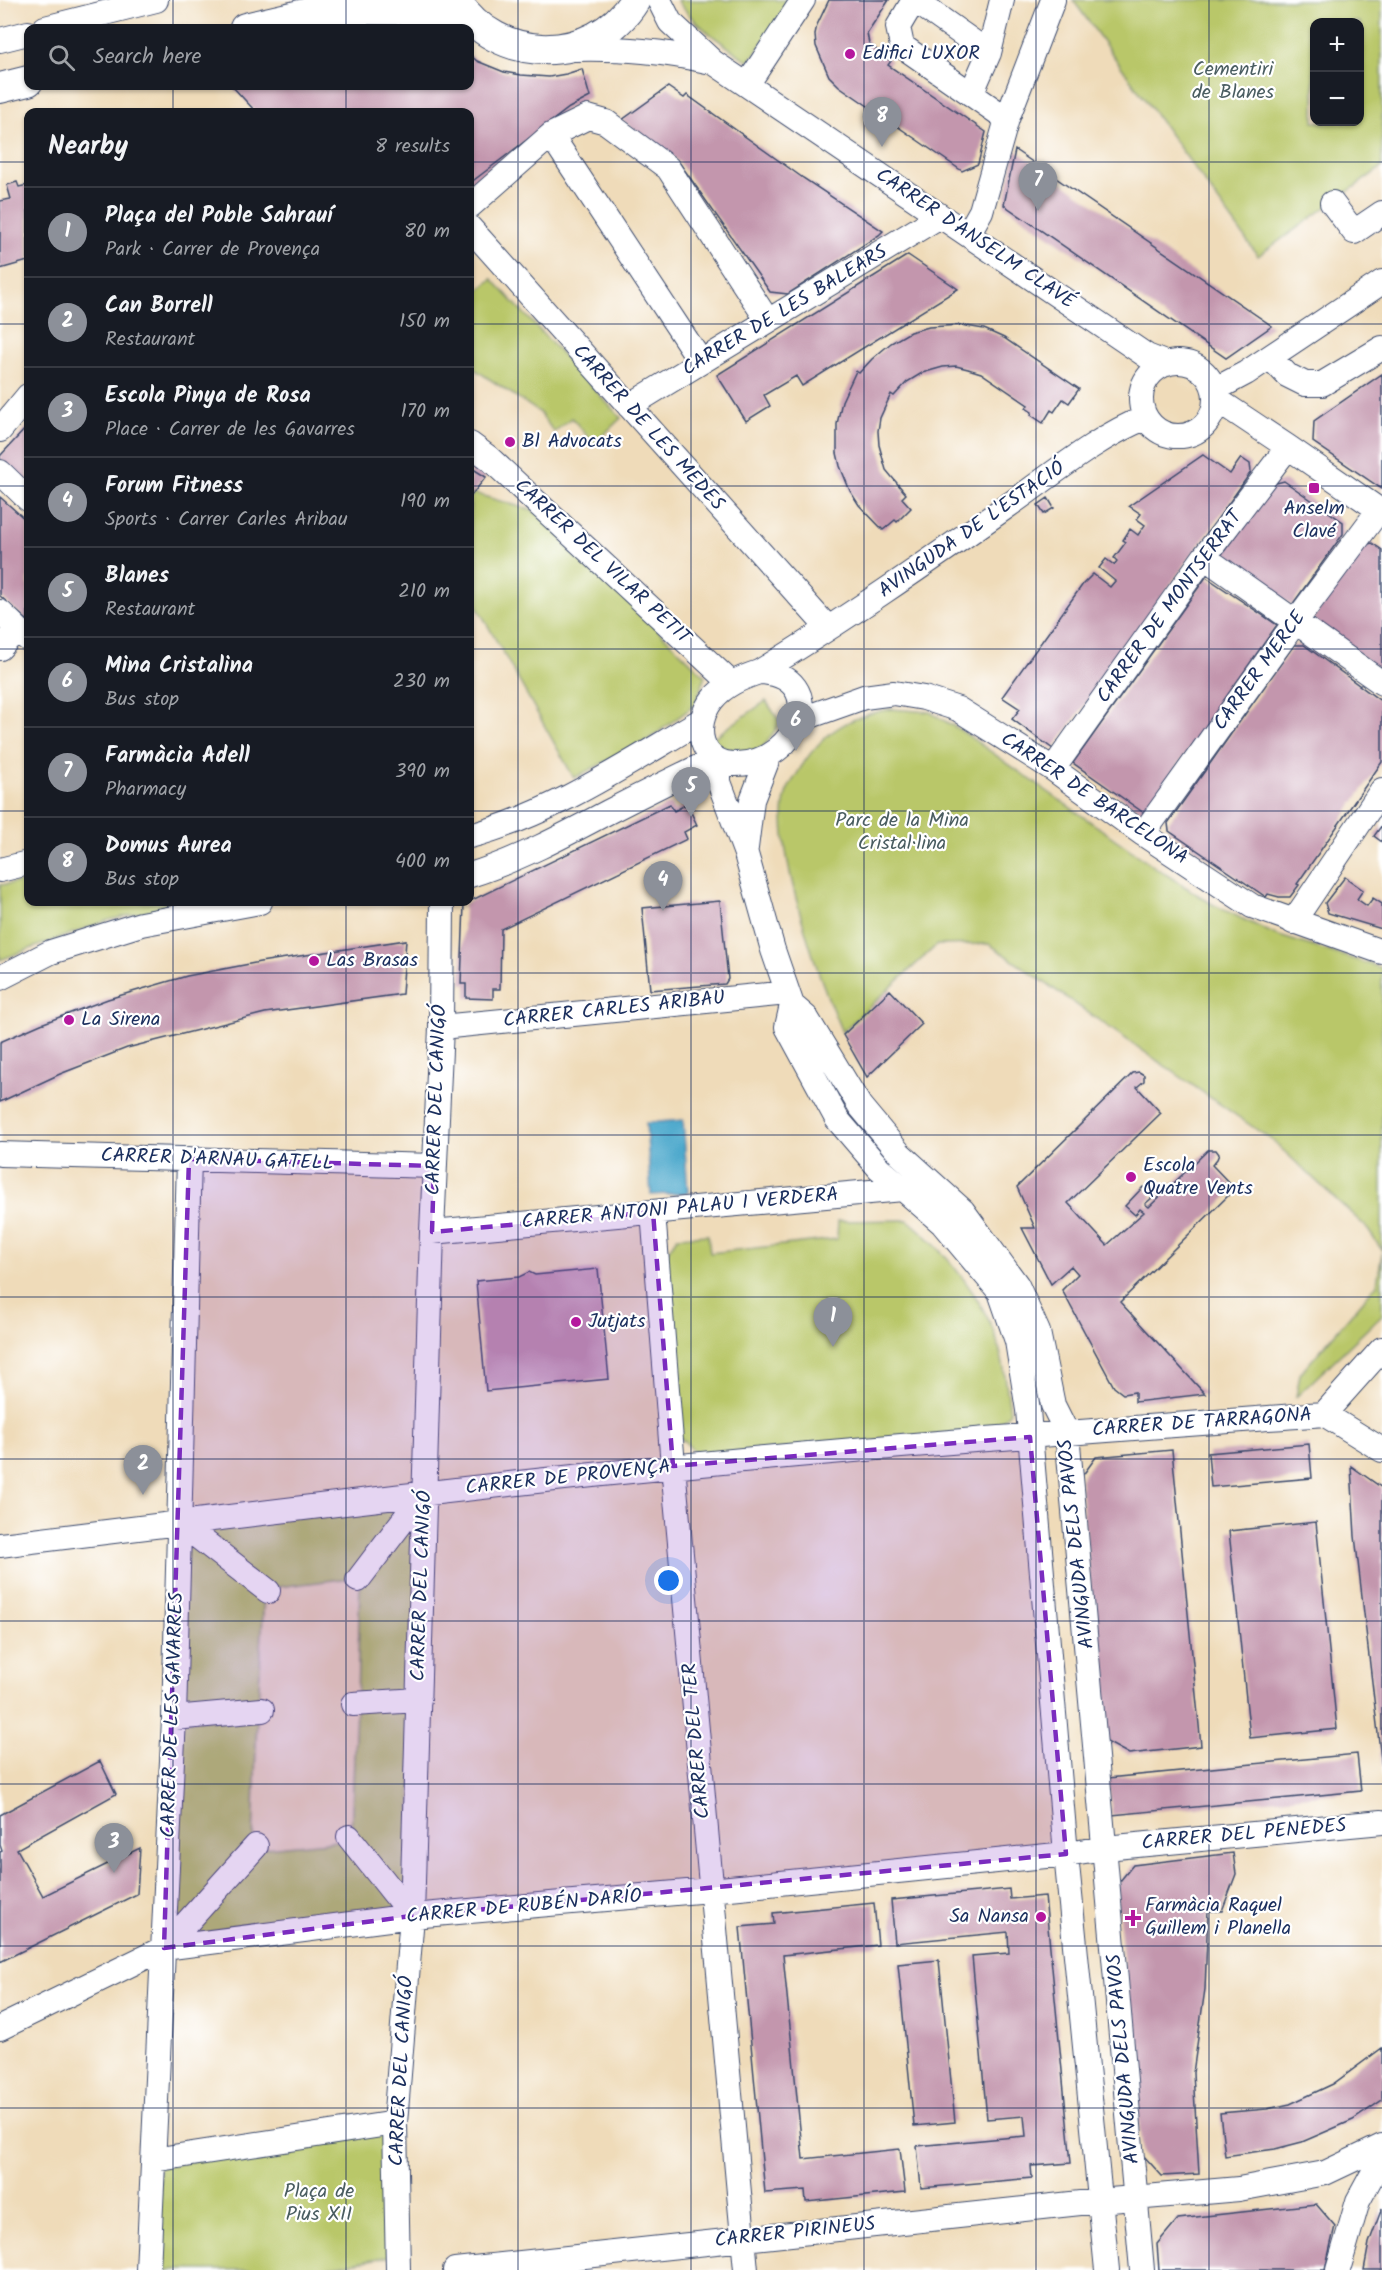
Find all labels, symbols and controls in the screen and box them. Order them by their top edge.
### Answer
map controls [1310,18,1364,126]
button: + [1310,18,1364,72]
search box [24,24,474,90]
place label: Edifici LUXOR [862,38,980,70]
text: Search here [93,40,201,75]
icon: search [45,41,78,74]
marker: Edifici LUXOR [843,47,857,61]
park label: Cementiri de Blanes [1192,54,1275,109]
button: − [1310,72,1364,126]
pin: 8 [862,98,902,147]
text: Nearby [48,126,128,168]
text: 8 results [375,131,450,163]
street label: CARRER D'ANSELM CLAVÉ [869,160,1082,319]
pin: 7 [1018,162,1058,211]
text: Plaça del Poble Sahrauí [105,199,333,234]
text: 1 [64,216,71,248]
text: 80 m [404,216,450,248]
text: Park · Carrer de Provença [105,234,320,266]
street label: CARRER DE LES BALEARS [676,237,894,385]
text: Can Borrell [105,289,213,324]
text: 2 [62,306,73,338]
text: 150 m [399,306,450,338]
text: Restaurant [105,324,195,356]
street label: CARRER DE LES MEDES [564,337,732,519]
text: Escola Pinya de Rosa [105,379,311,414]
text: 3 [62,396,73,428]
text: 170 m [401,396,450,428]
text: Place · Carrer de les Gavarres [105,414,355,446]
place label: Bl Advocats [522,426,622,458]
marker: Bl Advocats [503,435,517,449]
street label: AVINGUDA DE L'ESTACIÓ [872,452,1073,607]
text: Forum Fitness [105,469,243,504]
street label: CARRER DEL VILAR PETIT [506,471,700,654]
marker: Anselm Clavé [1307,481,1321,495]
text: 4 [62,486,73,518]
text: 190 m [400,486,450,518]
place label: Anselm Clavé [1283,493,1345,548]
street label: CARRER DE MONTSERRAT [1089,502,1253,710]
text: Sports · Carrer Carles Aribau [105,504,348,536]
text: Blanes [105,559,169,594]
text: 5 [62,576,73,608]
text: 210 m [398,576,450,608]
text: Restaurant [105,594,195,626]
street label: CARRER MERCE [1205,603,1315,738]
text: Mina Cristalina [105,649,253,684]
text: 6 [62,666,73,698]
text: 230 m [393,666,450,698]
text: Bus stop [105,684,179,716]
pin: 6 [776,702,816,751]
street label: CARRER DE BARCELONA [994,724,1194,874]
text: Farmàcia Adell [105,739,250,774]
text: 7 [63,756,72,788]
text: 390 m [395,756,450,788]
pin: 5 [672,768,710,817]
text: Pharmacy [105,774,186,806]
park label: Parc de la Mina Cristal·lina [835,805,969,860]
text: Domus Aurea [105,829,232,864]
text: 8 [62,846,73,878]
text: 400 m [395,846,450,878]
pin: 4 [644,862,682,911]
text: Bus stop [105,864,179,896]
place label: Las Brasas [326,945,418,977]
marker: Las Brasas [307,954,321,968]
street label: CARRER CARLES ARIBAU [501,982,727,1038]
street label: CARRER DEL CANIGÓ [418,1002,456,1196]
place label: La Sirena [81,1004,160,1036]
marker: La Sirena [62,1013,76,1027]
street label: CARRER D'ARNAU GATELL [100,1140,334,1180]
place label: Escola Quatre Vents [1143,1150,1253,1205]
marker: Escola Quatre Vents [1124,1170,1138,1184]
street label: CARRER ANTONI PALAU I VERDERA [520,1179,840,1239]
pin: 1 [814,1298,852,1347]
place label: Jutjats [588,1306,646,1338]
marker: Jutjats [569,1315,583,1329]
street label: CARRER DE TARRAGONA [1091,1399,1313,1447]
street label: AVINGUDA DELS PAVOS [1050,1437,1104,1650]
pin: 2 [124,1446,162,1495]
street label: CARRER DE PROVENÇA [464,1451,672,1505]
street label: CARRER DEL CANIGÓ [403,1488,441,1682]
your location [654,1566,683,1595]
street label: CARRER DE LES GAVARRES [153,1591,193,1838]
street label: CARRER DEL TER [674,1661,720,1820]
street label: CARRER DEL PENEDES [1140,1810,1348,1860]
pin: 3 [94,1824,134,1873]
street label: CARRER DE RUBÉN DARÍO [405,1881,643,1933]
place label: Farmàcia Raquel Guillem i Planella [1145,1890,1291,1945]
place label: Sa Nansa [950,1901,1029,1933]
marker: Sa Nansa [1034,1910,1048,1924]
marker: Farmàcia Raquel Guillem i Planella [1126,1911,1140,1925]
street label: AVINGUDA DELS PAVOS [1099,1952,1149,2165]
street label: CARRER DEL CANIGÓ [381,1973,423,2167]
park label: Plaça de Pius XII [284,2176,354,2231]
street label: CARRER PIRINEUS [713,2209,877,2257]

